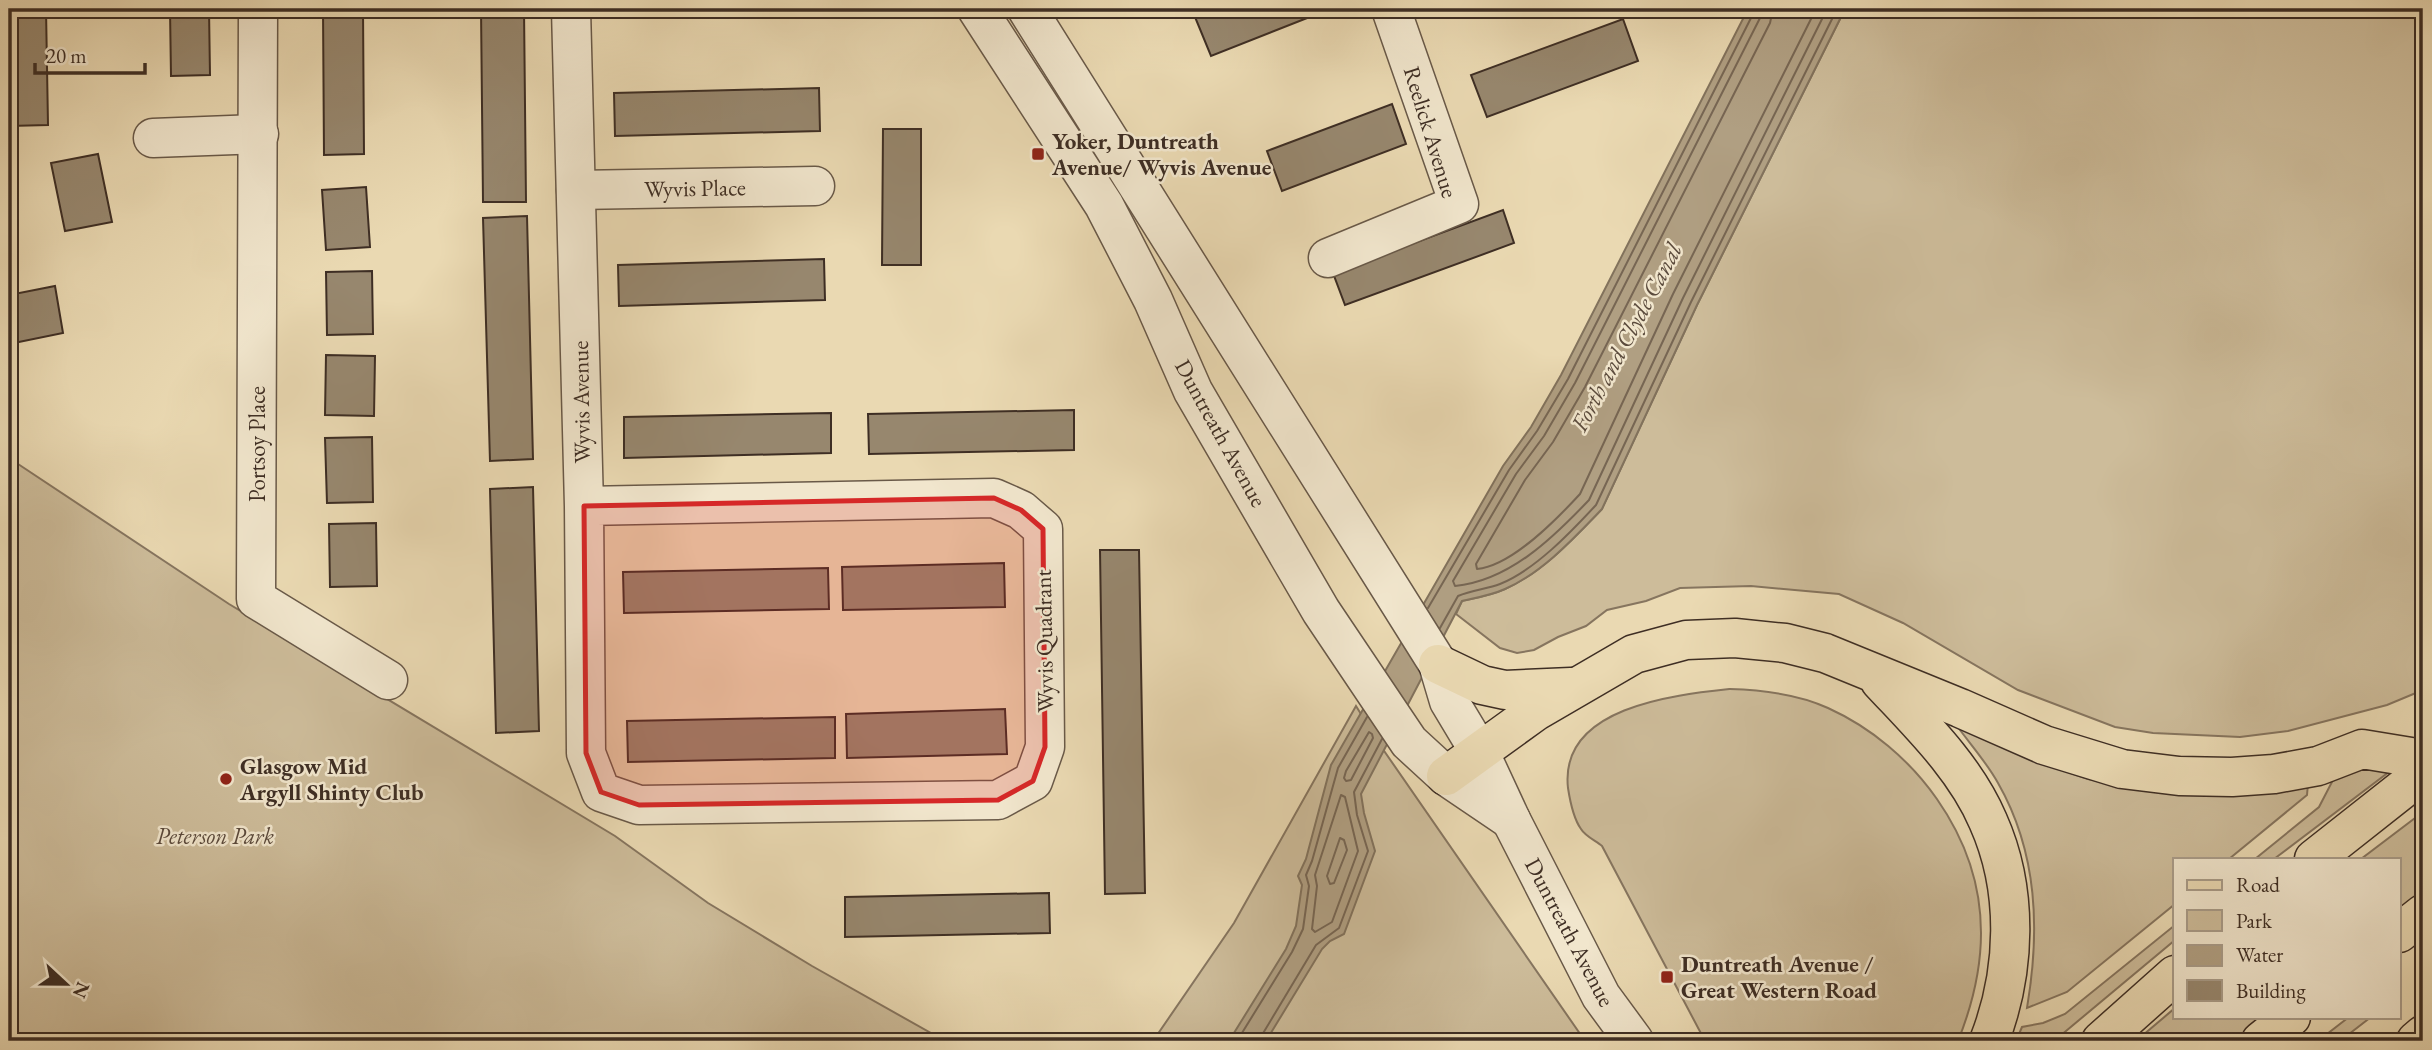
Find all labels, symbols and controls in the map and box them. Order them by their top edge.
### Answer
scale bar [35,32,145,76]
text: 20 m [46,42,87,69]
street label: Reelick Avenue [1397,63,1465,201]
place label: Yoker, Duntreath Avenue/ Wyvis Avenue [1051,126,1272,182]
marker: Yoker, Duntreath Avenue/ Wyvis Avenue [1030,146,1046,162]
street label: Wyvis Place [644,172,746,204]
water label: Forth and Clyde Canal [1563,236,1689,437]
street label: Wyvis Avenue [565,340,597,464]
street label: Duntreath Avenue [1168,354,1274,512]
street label: Portsoy Place [242,386,272,502]
street label: Wyvis Quadrant [1028,568,1060,713]
place label: Glasgow Mid Argyll Shinty Club [239,751,423,807]
marker: Glasgow Mid Argyll Shinty Club [218,771,234,787]
park label: Peterson Park [156,821,275,851]
street label: Duntreath Avenue [1518,852,1622,1012]
legend [2173,858,2400,1018]
text: Road [2236,871,2280,898]
text: Park [2236,907,2273,934]
text: Water [2236,941,2283,968]
north arrow [32,948,102,1018]
place label: Duntreath Avenue / Great Western Road [1681,949,1877,1005]
marker: Duntreath Avenue / Great Western Road [1659,969,1675,985]
text: Building [2236,977,2306,1004]
text: N [67,978,96,1003]

